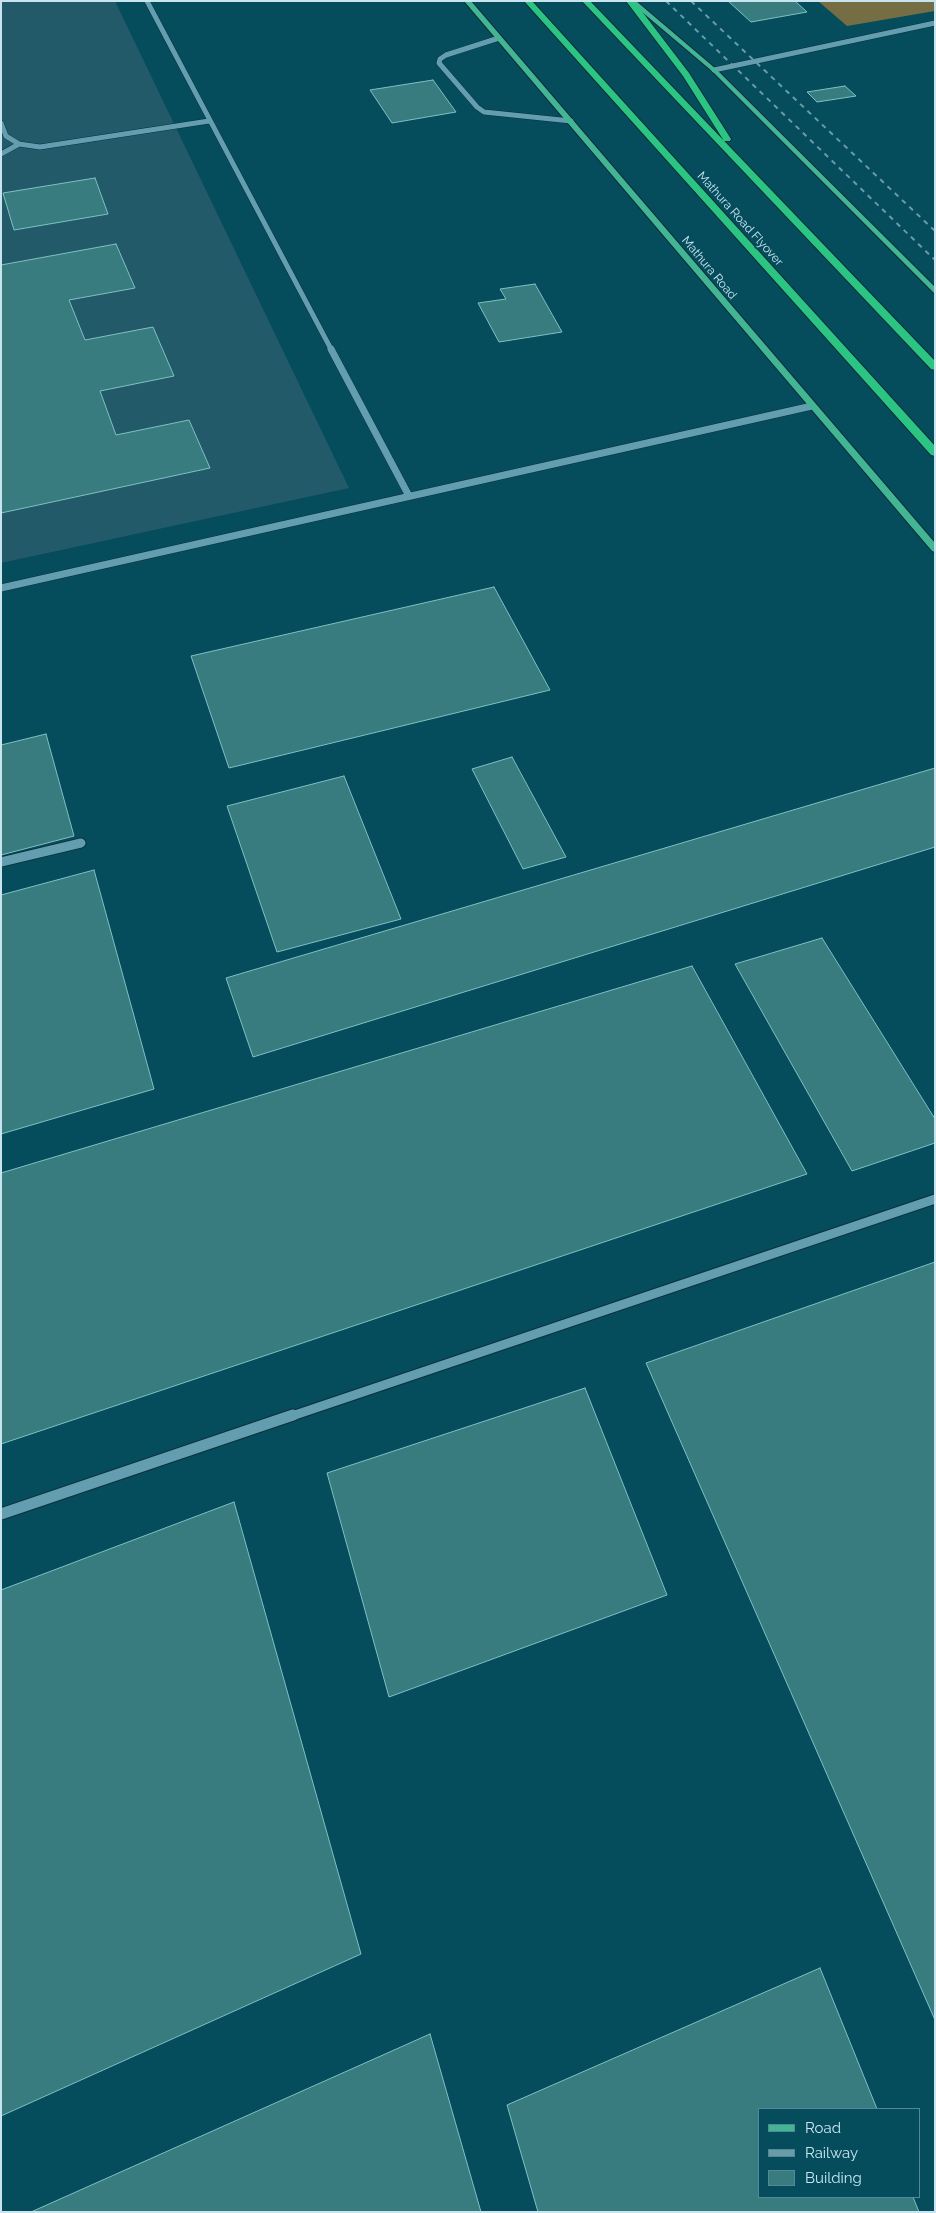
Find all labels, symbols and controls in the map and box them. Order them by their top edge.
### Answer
street label: Mathura Road Flyover [694,169,786,269]
street label: Mathura Road [679,234,739,302]
legend [758,2108,921,2198]
text: Road [805,2119,841,2137]
text: Railway [805,2144,858,2162]
text: Building [805,2169,862,2187]

